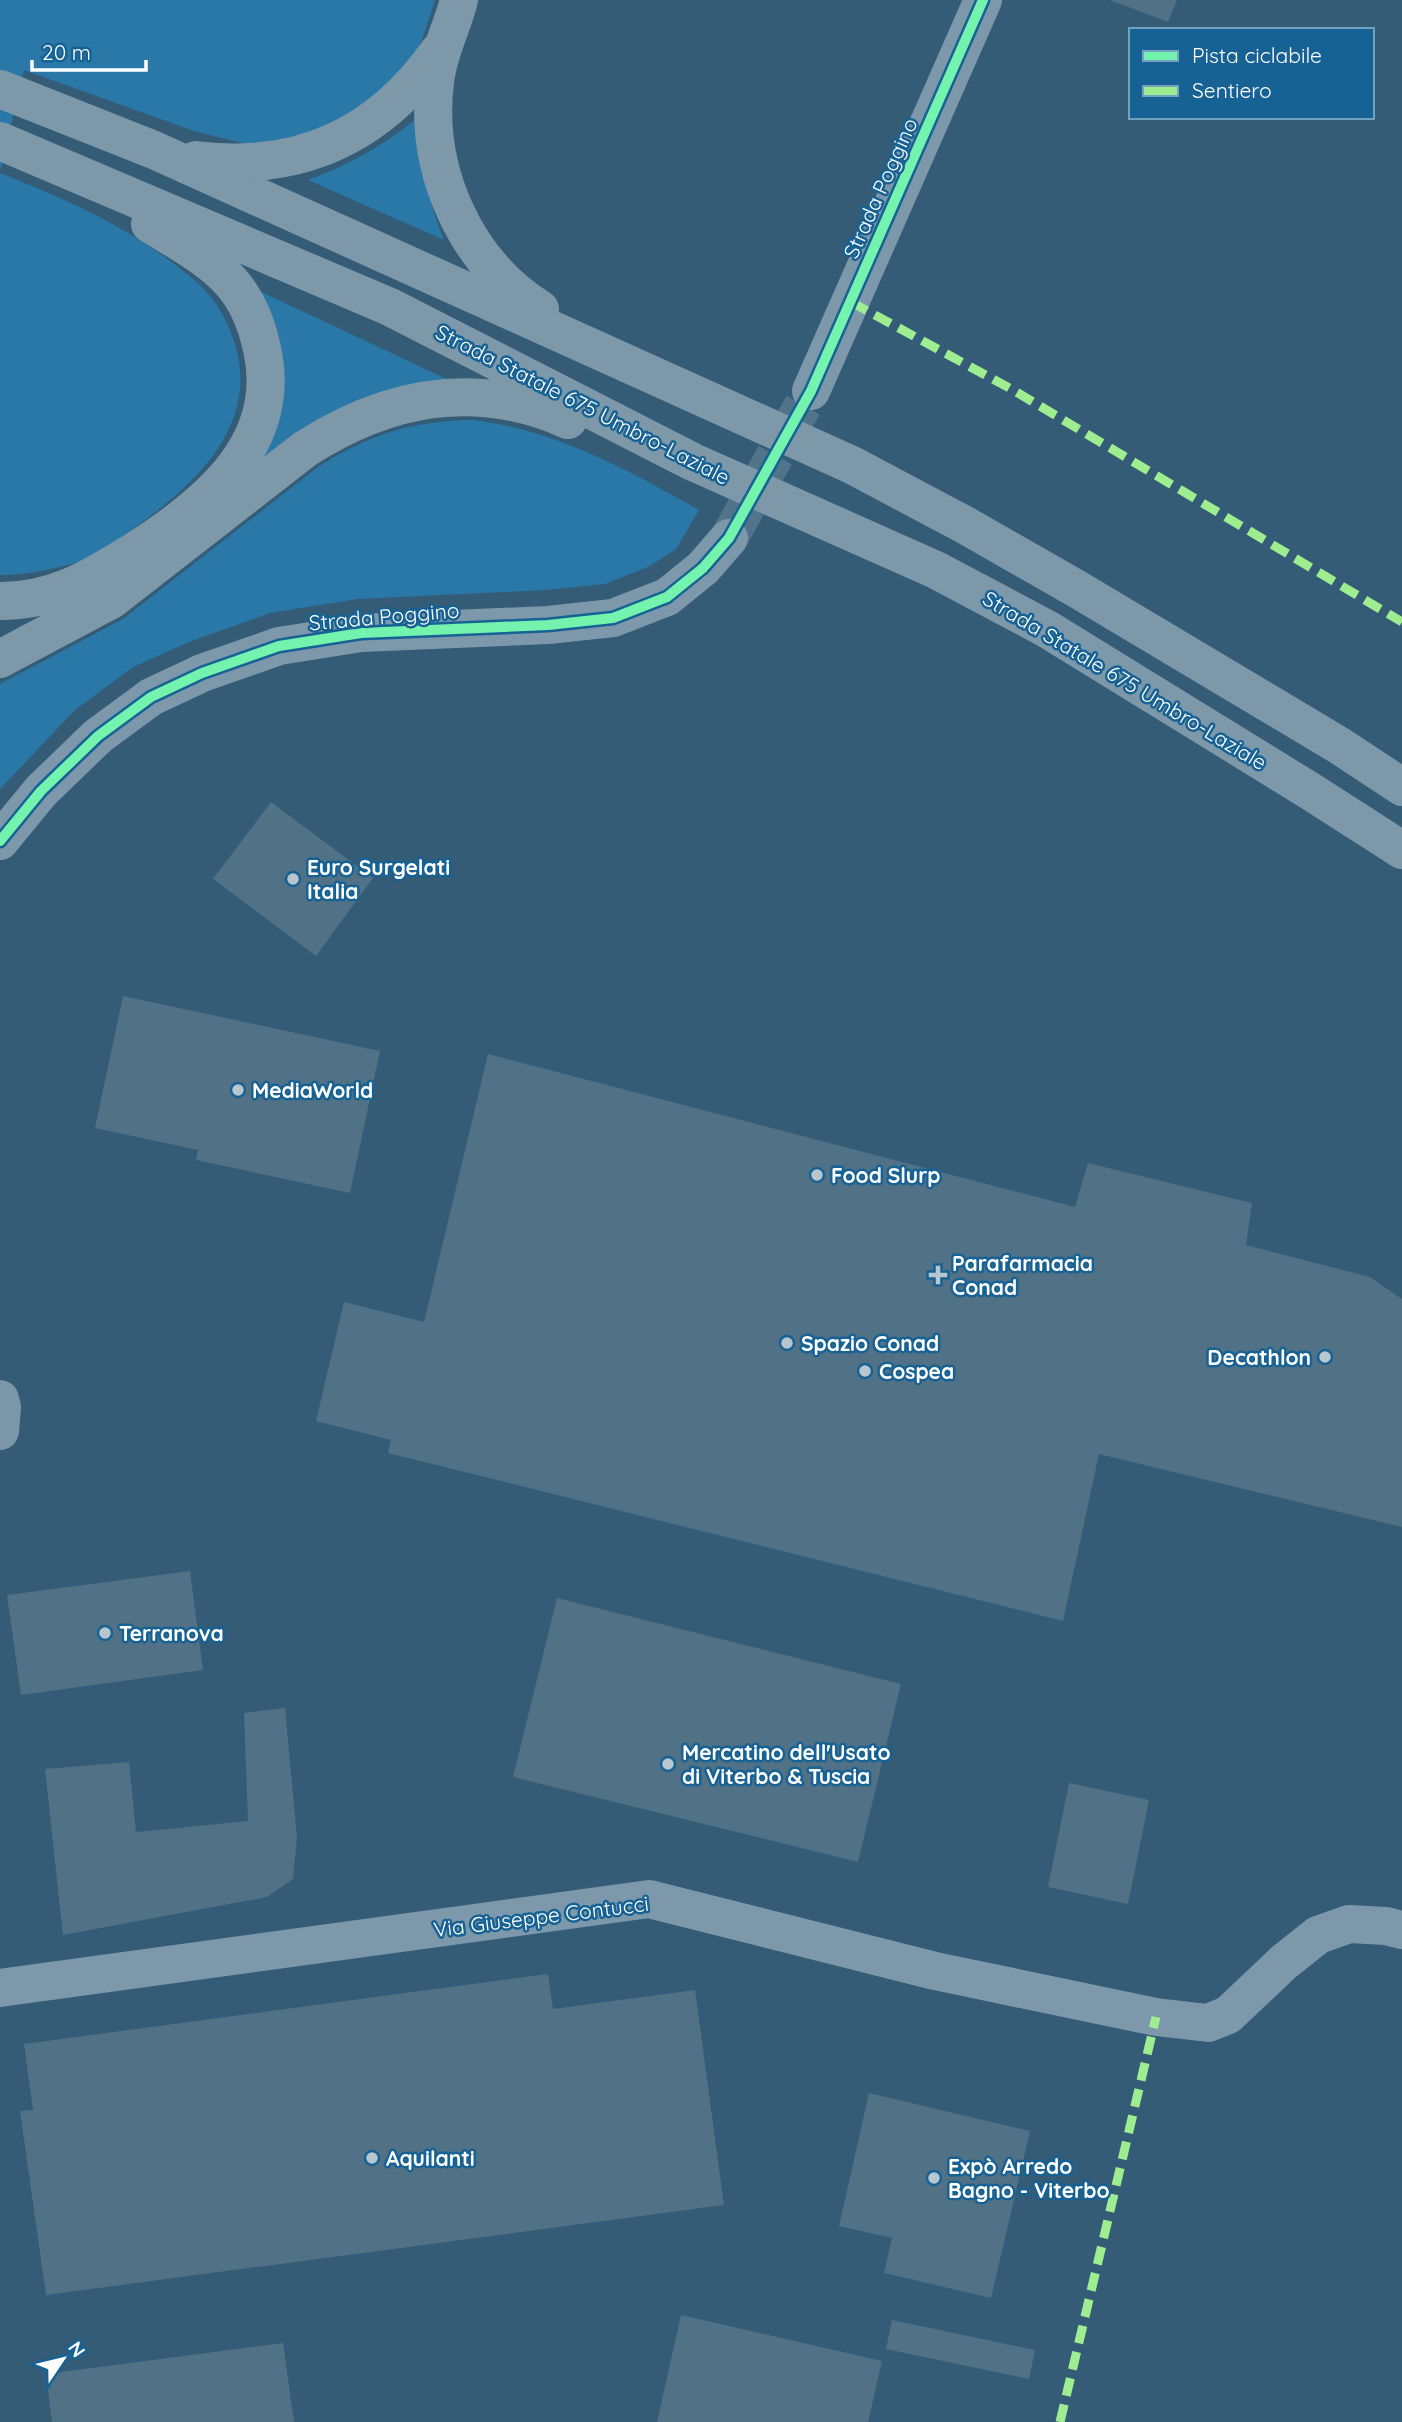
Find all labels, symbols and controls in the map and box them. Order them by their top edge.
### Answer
scale bar [32,28,145,72]
legend [1129,28,1374,119]
text: 20 m [42,39,91,65]
text: Pista ciclabile [1192,42,1322,68]
text: Sentiero [1192,77,1272,103]
street label: Strada Poggino [837,114,923,262]
street label: Strada Statale 675 Umbro-Laziale [432,318,734,490]
street label: Strada Statale 675 Umbro-Laziale [978,585,1272,775]
street label: Strada Poggino [308,596,460,636]
place label: Euro Surgelati Italia [307,854,450,904]
marker: Euro Surgelati Italia [285,871,301,887]
place label: MediaWorld [252,1077,373,1103]
marker: MediaWorld [230,1082,246,1098]
place label: Food Slurp [831,1162,941,1188]
marker: Food Slurp [809,1167,825,1183]
place label: Parafarmacia Conad [952,1250,1093,1300]
marker: Parafarmacia Conad [930,1267,946,1283]
place label: Spazio Conad [801,1330,939,1356]
marker: Spazio Conad [779,1335,795,1351]
place label: Decathlon [1207,1344,1311,1370]
marker: Decathlon [1317,1349,1333,1365]
place label: Cospea [879,1358,954,1384]
marker: Cospea [857,1363,873,1379]
place label: Terranova [119,1620,224,1646]
marker: Terranova [97,1625,113,1641]
place label: Mercatino dell'Usato di Viterbo & Tuscia [682,1739,891,1789]
marker: Mercatino dell'Usato di Viterbo & Tuscia [660,1756,676,1772]
street label: Via Giuseppe Contucci [432,1890,650,1942]
place label: Aquilanti [386,2145,475,2171]
marker: Aquilanti [364,2150,380,2166]
place label: Expò Arredo Bagno - Viterbo [948,2153,1110,2203]
marker: Expò Arredo Bagno - Viterbo [926,2170,942,2186]
north arrow [28,2324,98,2394]
text: N [63,2337,91,2362]

